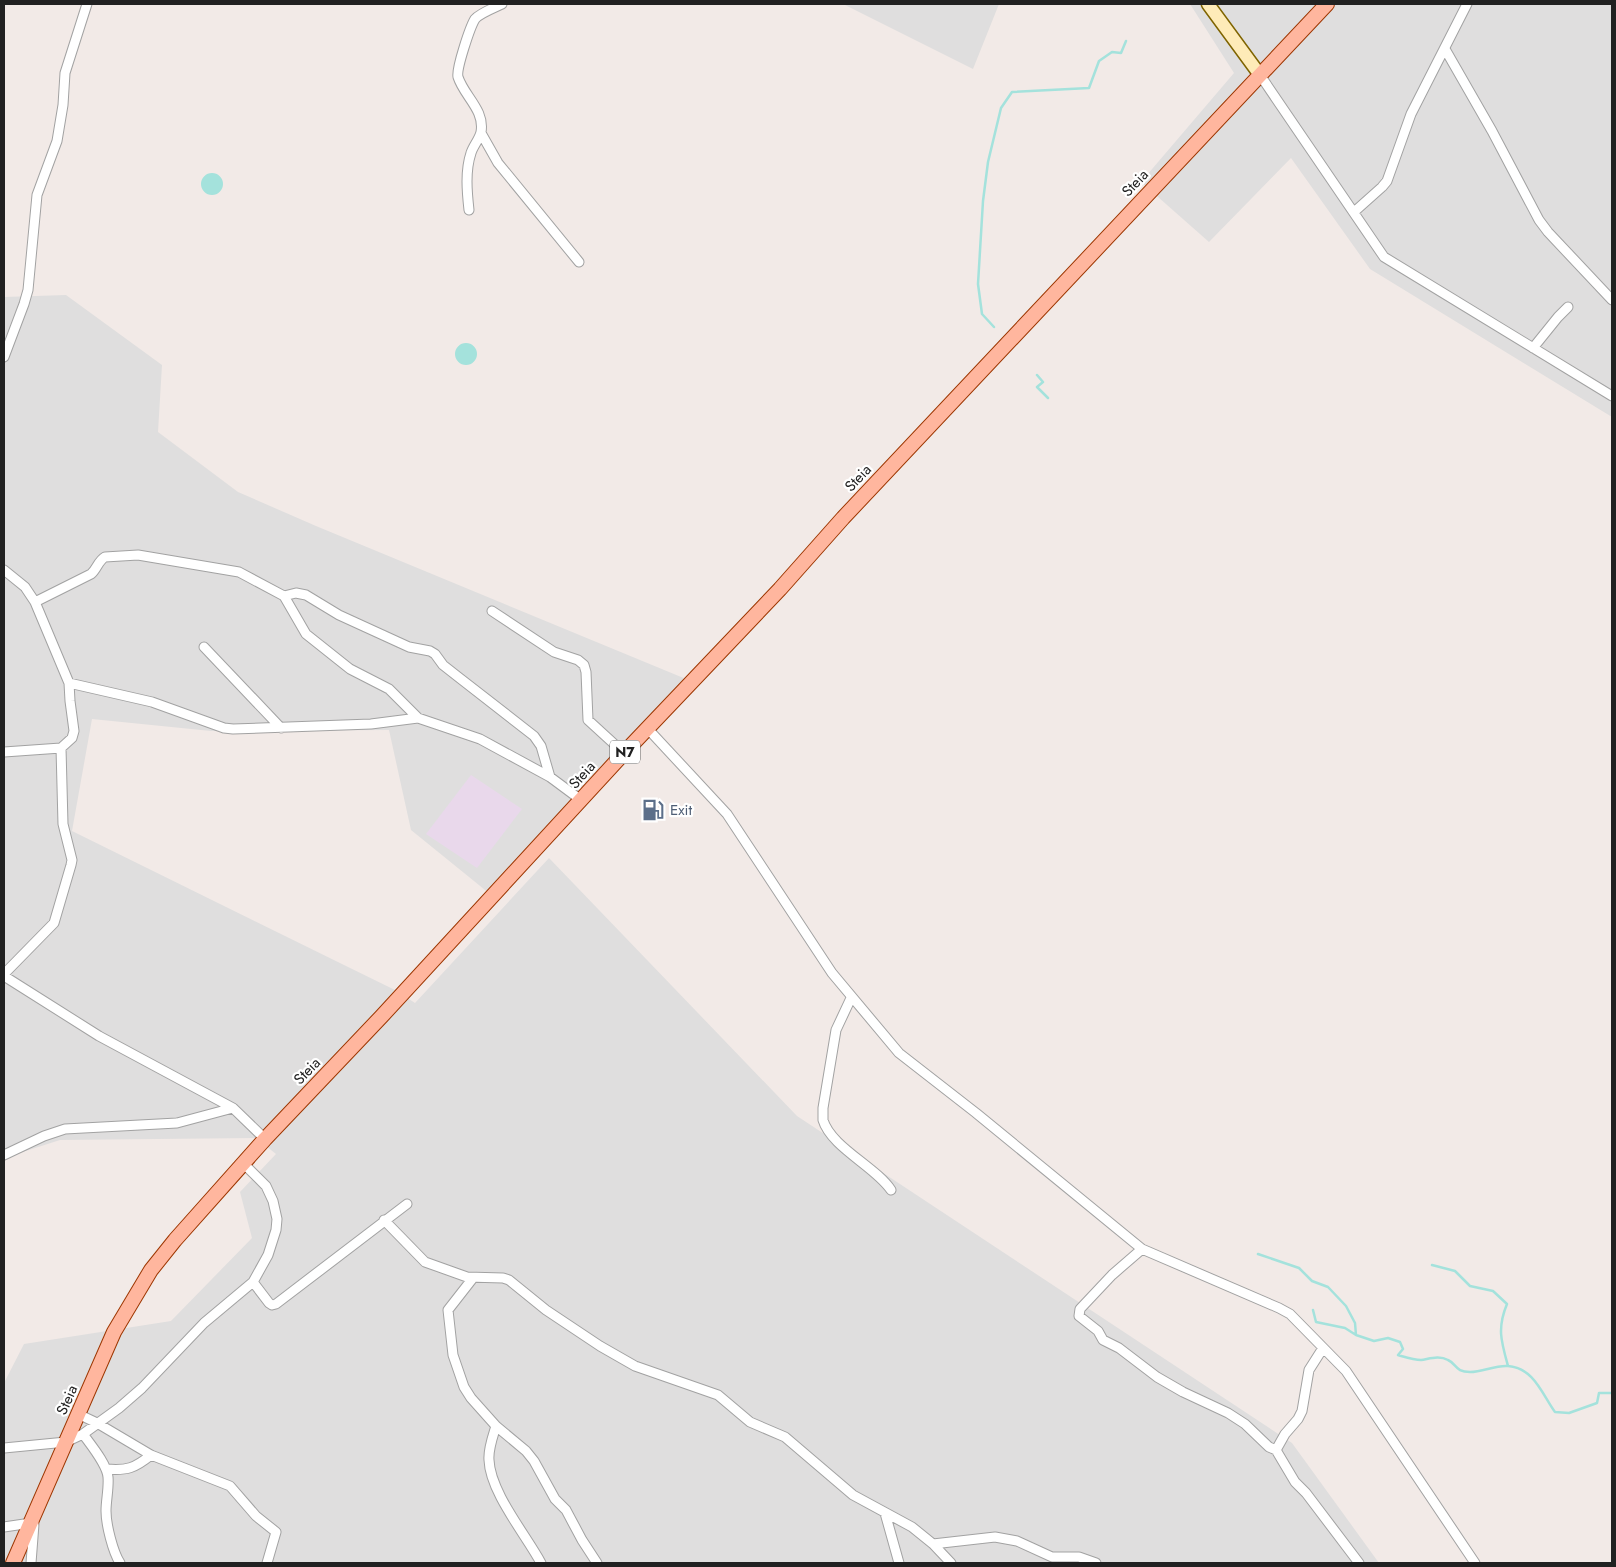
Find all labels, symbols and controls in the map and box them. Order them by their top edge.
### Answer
street label: Steia [1116,164,1154,202]
street label: Steia [839,459,877,497]
road number: N7 [610,740,640,764]
street label: Steia [564,756,600,794]
fuel station icon: Exit [640,797,666,823]
place label: Exit [670,799,692,821]
street label: Steia [288,1052,326,1090]
street label: Steia [51,1382,83,1418]

